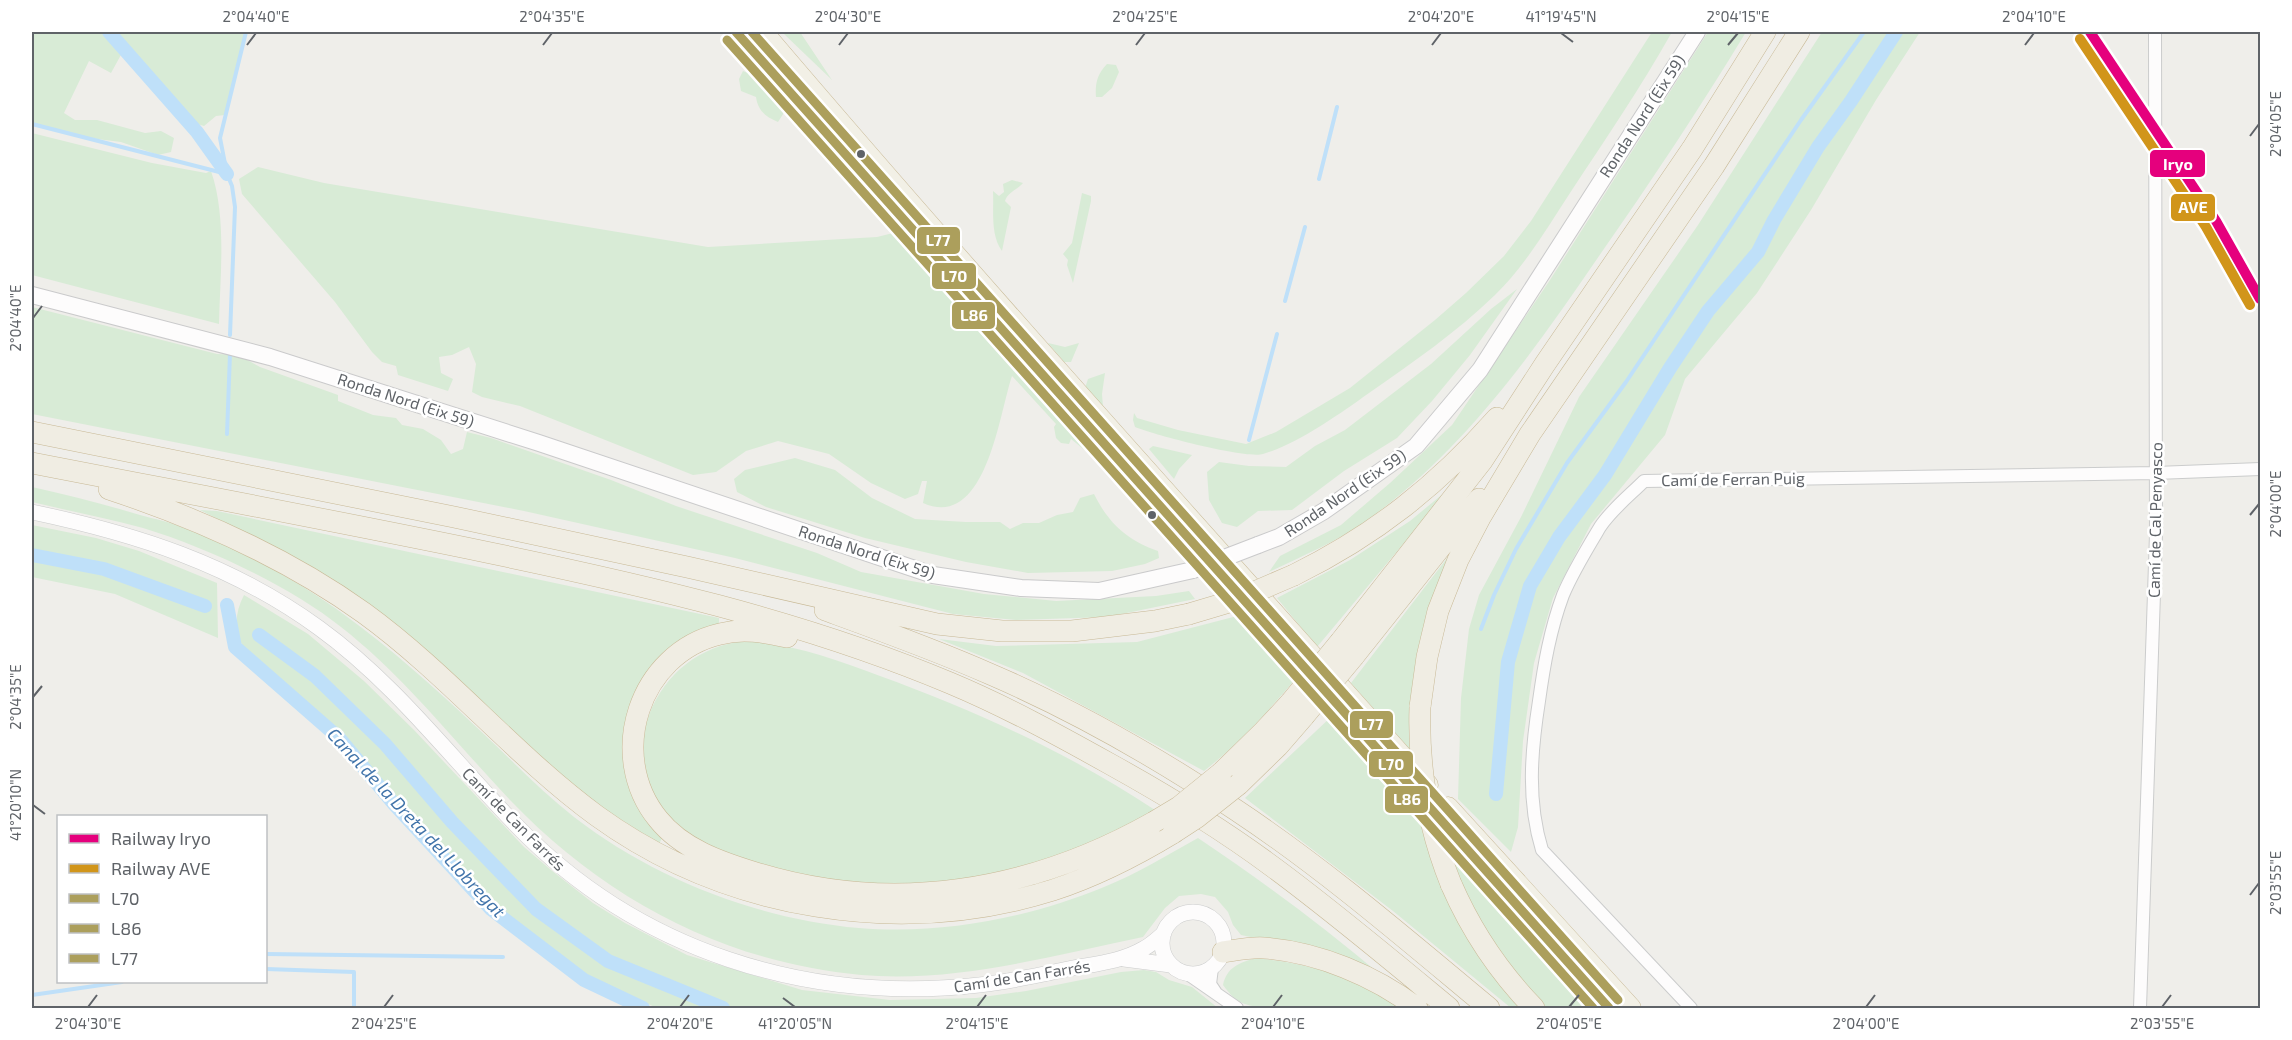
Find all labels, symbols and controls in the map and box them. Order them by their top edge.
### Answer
text: 2°04'40"E [223,7,289,25]
text: 2°04'35"E [519,7,585,25]
text: 2°04'30"E [815,7,881,25]
text: 2°04'25"E [1112,7,1178,25]
text: 2°04'20"E [1408,7,1474,25]
text: 41°19'45"N [1525,7,1597,25]
text: 2°04'15"E [1707,7,1769,25]
text: 2°04'10"E [2002,7,2066,25]
street label: Ronda Nord (Eix 59) [1595,51,1688,181]
text: 2°04'05"E [2266,91,2284,157]
unlabelled marker [855,148,867,160]
line badge: Iryo [2149,149,2206,178]
text: Iryo [2163,154,2193,174]
line badge: AVE [2170,193,2216,222]
text: AVE [2178,197,2208,216]
line badge: L77 [916,226,961,255]
text: L77 [926,230,951,249]
line badge: L70 [931,262,977,290]
text: L70 [941,266,967,285]
text: 2°04'40"E [6,285,24,351]
line badge: L86 [951,301,996,330]
text: L86 [960,305,988,324]
street label: Ronda Nord (Eix 59) [335,368,477,431]
street label: Camí de Cal Penyasco [2144,442,2165,598]
street label: Ronda Nord (Eix 59) [1280,445,1409,540]
street label: Camí de Ferran Puig [1661,468,1805,489]
text: 2°04'00"E [2266,470,2284,538]
unlabelled marker [1146,509,1158,521]
street label: Ronda Nord (Eix 59) [796,520,938,583]
text: 2°04'35"E [6,664,24,730]
line badge: L77 [1349,710,1394,739]
text: L77 [1359,714,1384,733]
water label: Canal de la Dreta del Llobregat [323,723,511,922]
line badge: L70 [1368,750,1414,778]
text: L70 [1378,754,1404,773]
street label: Camí de Can Farrés [459,763,570,874]
text: 41°20'10"N [6,769,24,841]
line badge: L86 [1384,785,1429,814]
text: L86 [1393,789,1421,808]
legend [57,815,267,983]
text: Railway Iryo [111,827,211,849]
text: 2°03'55"E [2266,851,2284,915]
text: Railway AVE [111,857,211,879]
text: L70 [111,887,140,909]
text: L86 [111,917,141,939]
text: L77 [111,947,138,969]
street label: Camí de Can Farrés [952,955,1092,996]
text: 2°04'30"E [55,1014,121,1032]
text: 2°04'25"E [351,1014,417,1032]
text: 2°04'20"E [647,1014,713,1032]
text: 41°20'05"N [758,1014,832,1032]
text: 2°04'15"E [946,1014,1008,1032]
text: 2°04'10"E [1241,1014,1305,1032]
text: 2°04'05"E [1536,1014,1602,1032]
text: 2°04'00"E [1832,1014,1900,1032]
text: 2°03'55"E [2130,1014,2194,1032]

